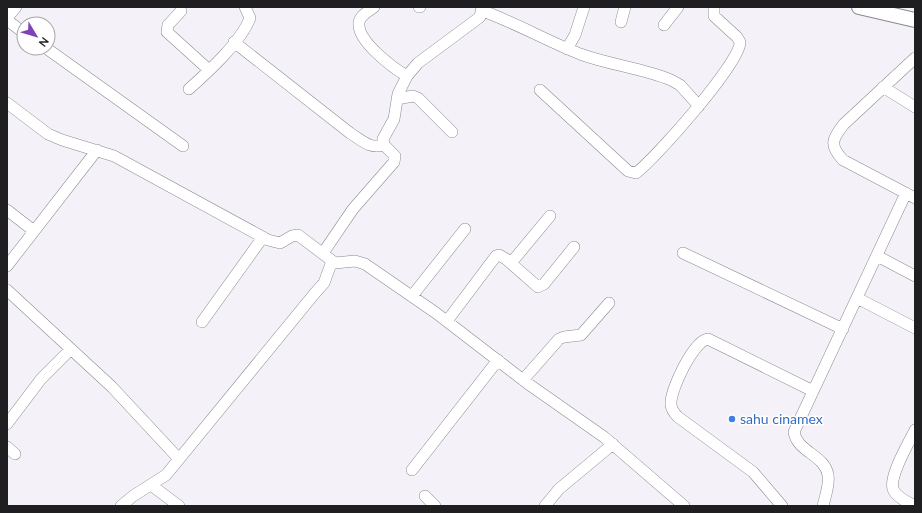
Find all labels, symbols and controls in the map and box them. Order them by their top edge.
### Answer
north arrow [16,16,56,56]
text: N [37,35,52,50]
place label: sahu cinamex [740,410,823,427]
marker: sahu cinamex [727,414,737,424]

